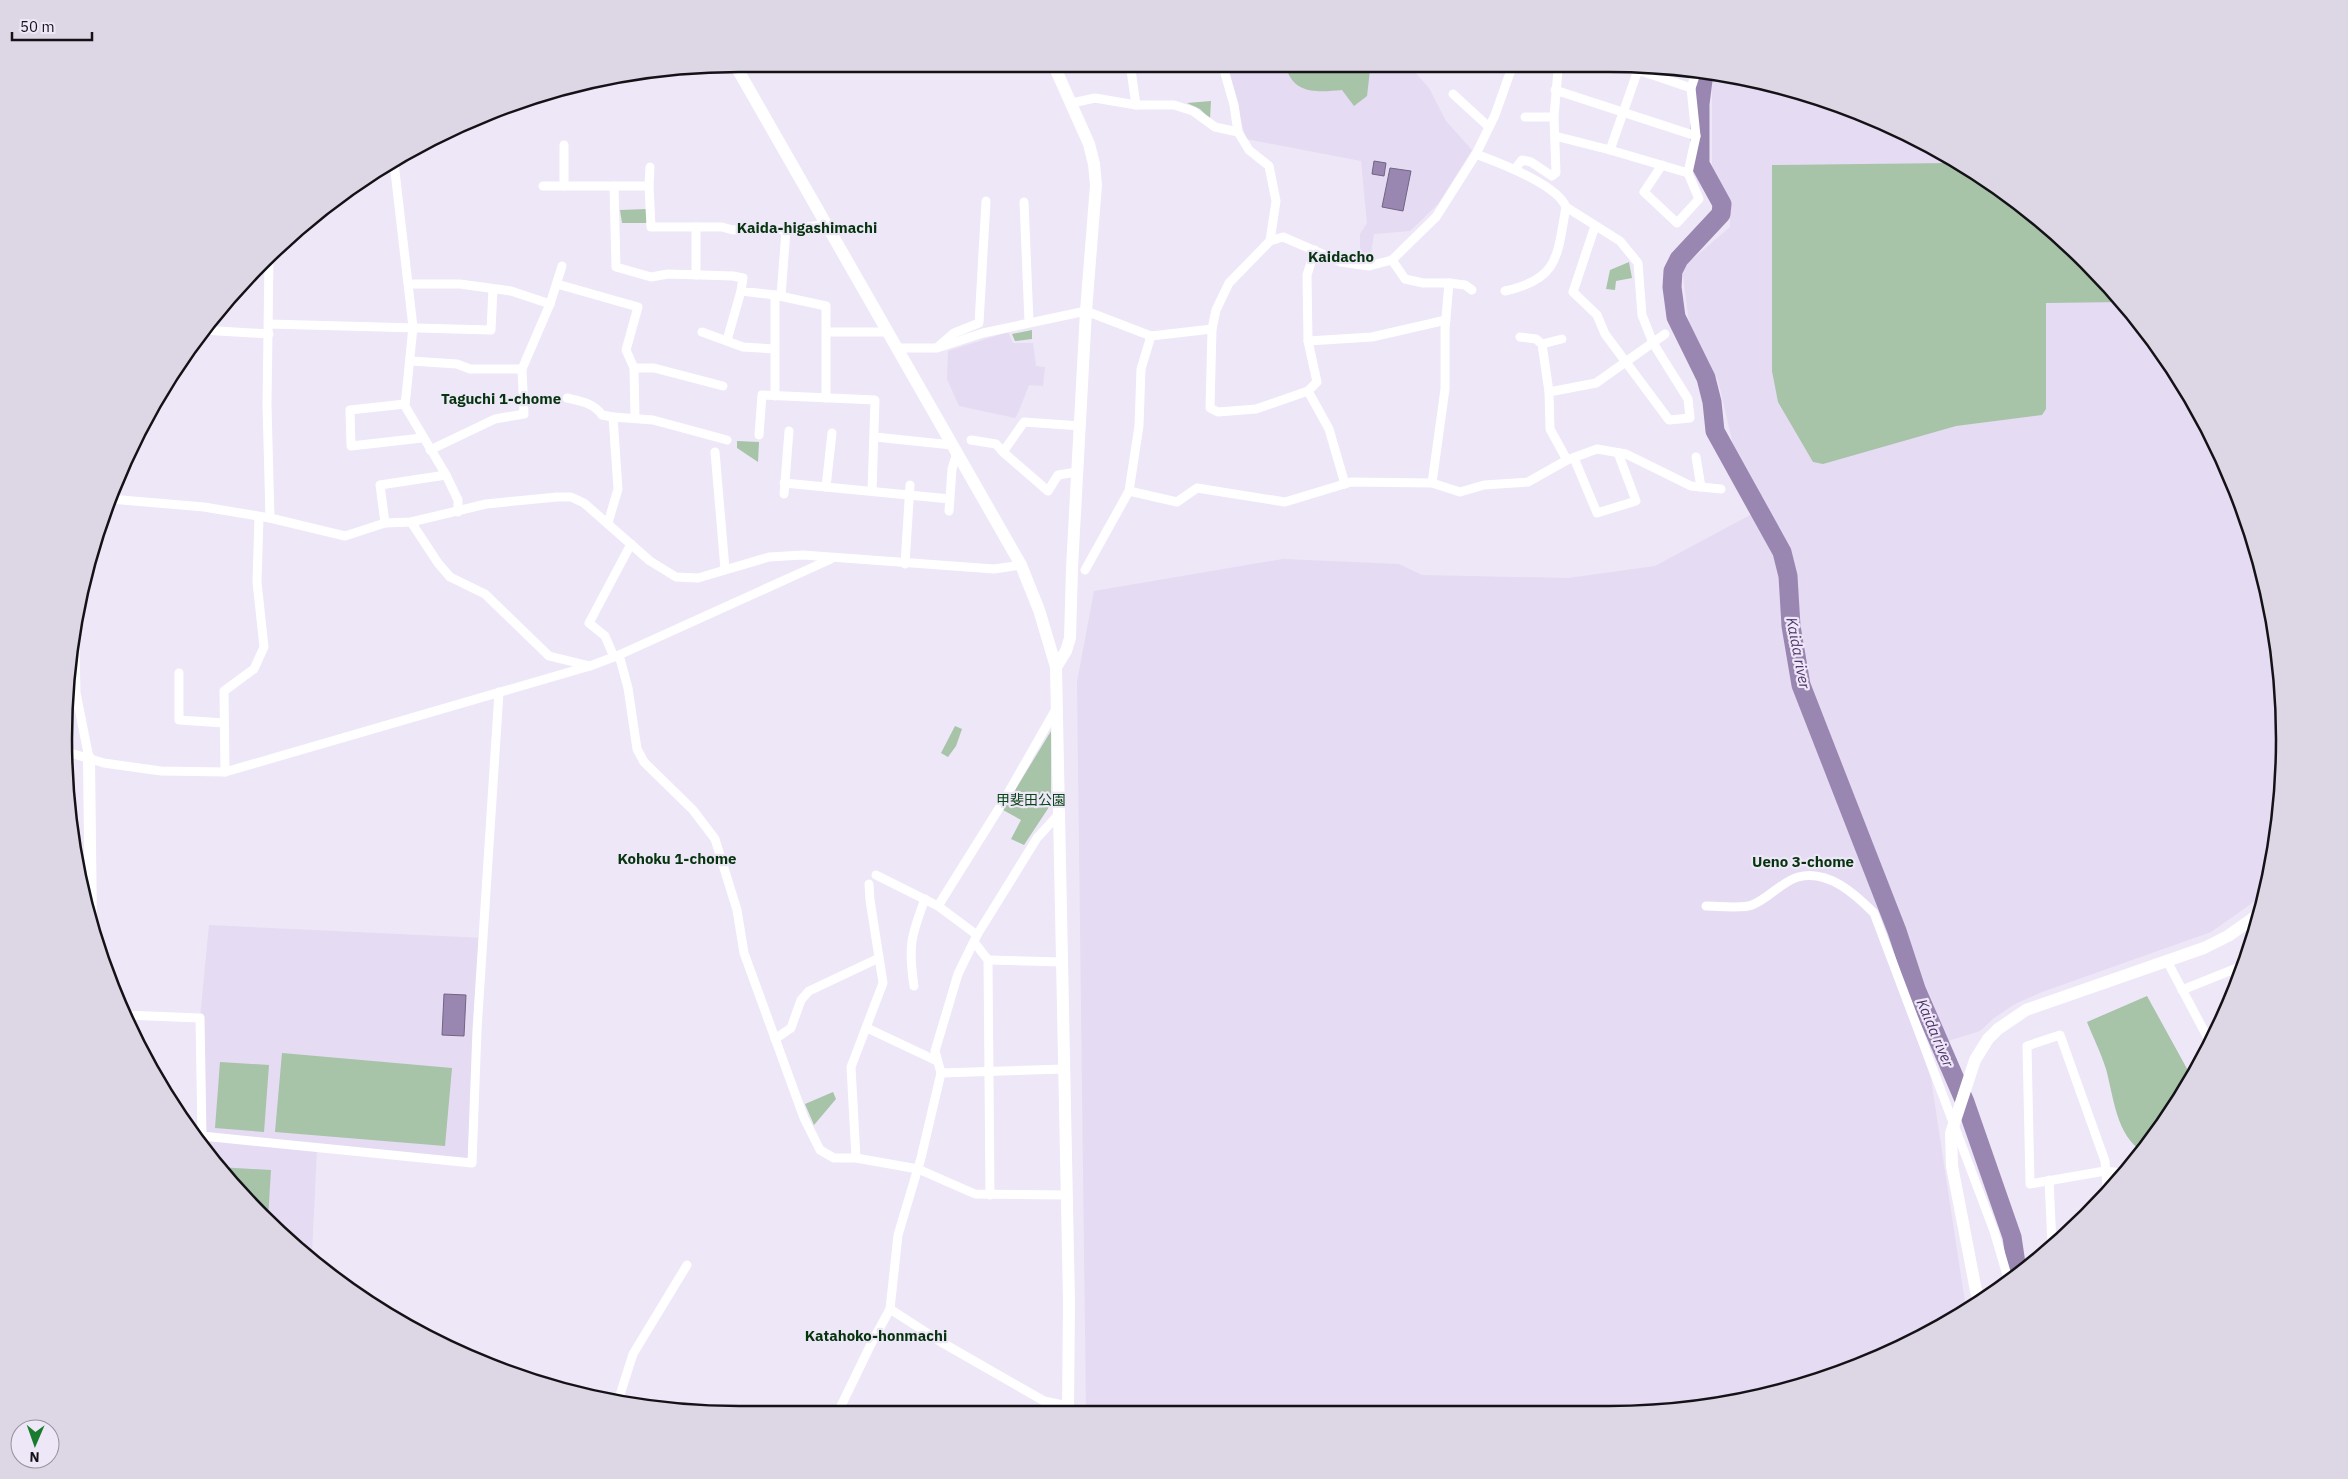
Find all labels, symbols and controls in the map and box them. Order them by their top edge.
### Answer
scale bar [12,10,92,42]
text: 50 m [20,17,55,36]
district label: Kaida-higashimachi [737,218,877,237]
district label: Kaidacho [1308,247,1374,266]
district label: Taguchi 1-chome [441,389,561,408]
water label: Kaida river [1782,616,1815,691]
park label: 甲斐田公園 [996,791,1066,809]
district label: Kohoku 1-chome [617,849,737,868]
district label: Ueno 3-chome [1752,852,1854,871]
water label: Kaida river [1913,996,1958,1070]
district label: Katahoko-honmachi [805,1326,947,1345]
north arrow [10,1419,60,1469]
text: N [29,1448,40,1466]

